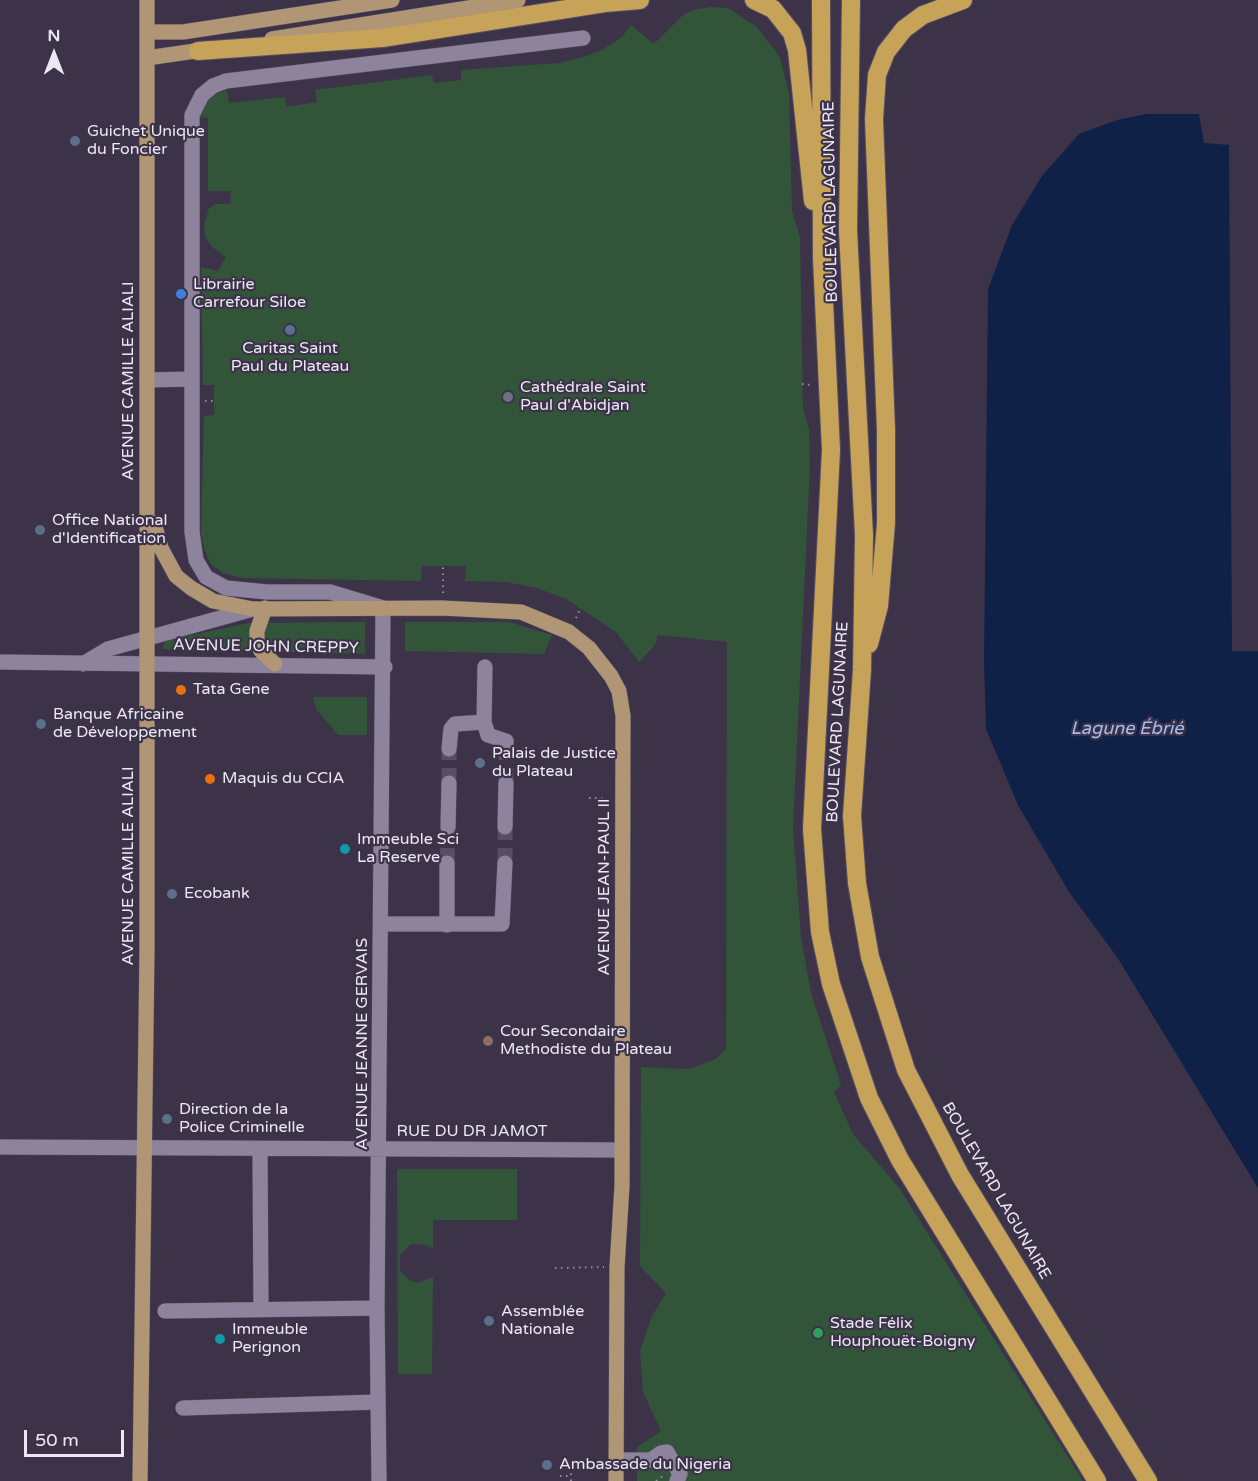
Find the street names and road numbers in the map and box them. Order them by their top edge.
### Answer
street label: BOULEVARD LAGUNAIRE [820,101,842,303]
street label: AVENUE CAMILLE ALIALI [119,281,139,481]
street label: BOULEVARD LAGUNAIRE [823,621,853,823]
street label: AVENUE JOHN CREPPY [173,636,359,658]
street label: AVENUE CAMILLE ALIALI [119,766,139,966]
street label: AVENUE JEAN-PAUL II [595,798,615,976]
street label: AVENUE JEANNE GERVAIS [353,938,373,1150]
street label: BOULEVARD LAGUNAIRE [937,1099,1055,1283]
street label: RUE DU DR JAMOT [397,1122,547,1142]

